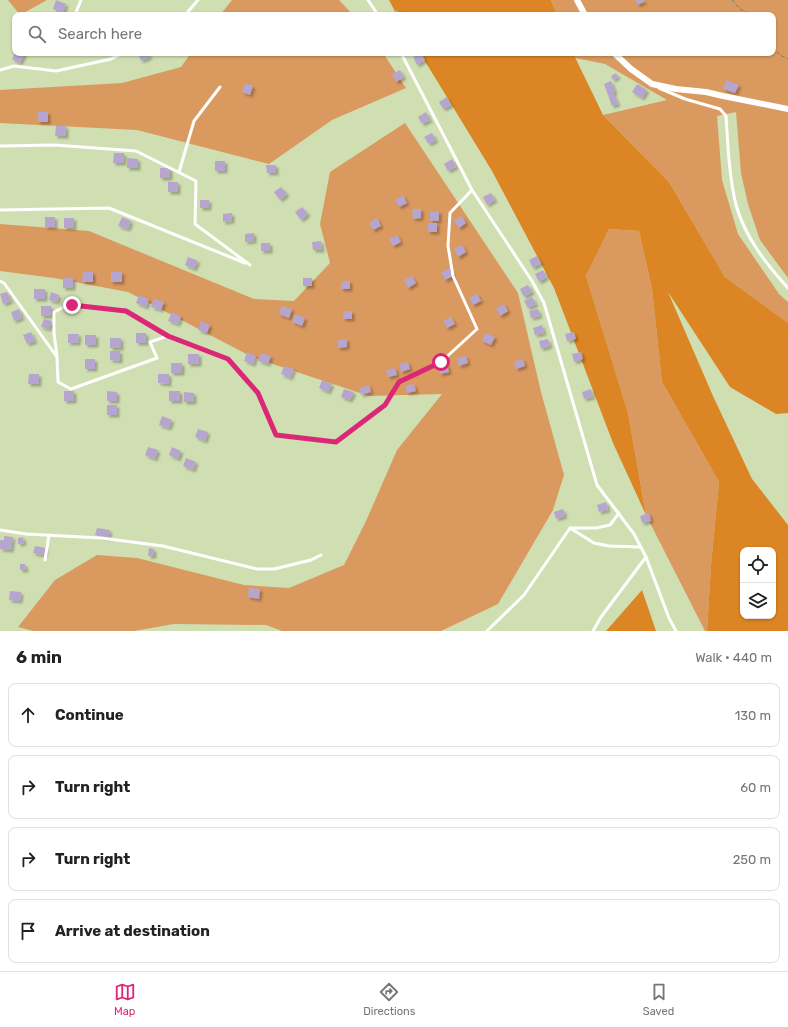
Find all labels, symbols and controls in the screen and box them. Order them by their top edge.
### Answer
search box [12,12,776,56]
icon: search [26,23,48,45]
text: Search here [58,25,142,43]
route end [63,296,81,314]
route start [432,353,450,371]
map controls [740,547,776,619]
button: locate [740,547,776,583]
button: layers [740,583,776,619]
text: 6 min [16,647,62,667]
text: Walk · 440 m [695,650,772,665]
icon: ahead [17,704,39,726]
text: Continue [55,706,124,724]
text: 130 m [735,708,771,723]
icon: right [17,776,39,798]
text: Turn right [55,778,130,796]
text: 60 m [740,780,771,795]
icon: right [17,848,39,870]
text: Turn right [55,850,130,868]
text: 250 m [733,852,771,867]
icon: arrive [17,920,39,942]
text: Arrive at destination [55,922,210,940]
tab: Map [114,981,136,1018]
tab: Directions [363,981,415,1018]
tab: Saved [643,981,674,1018]

